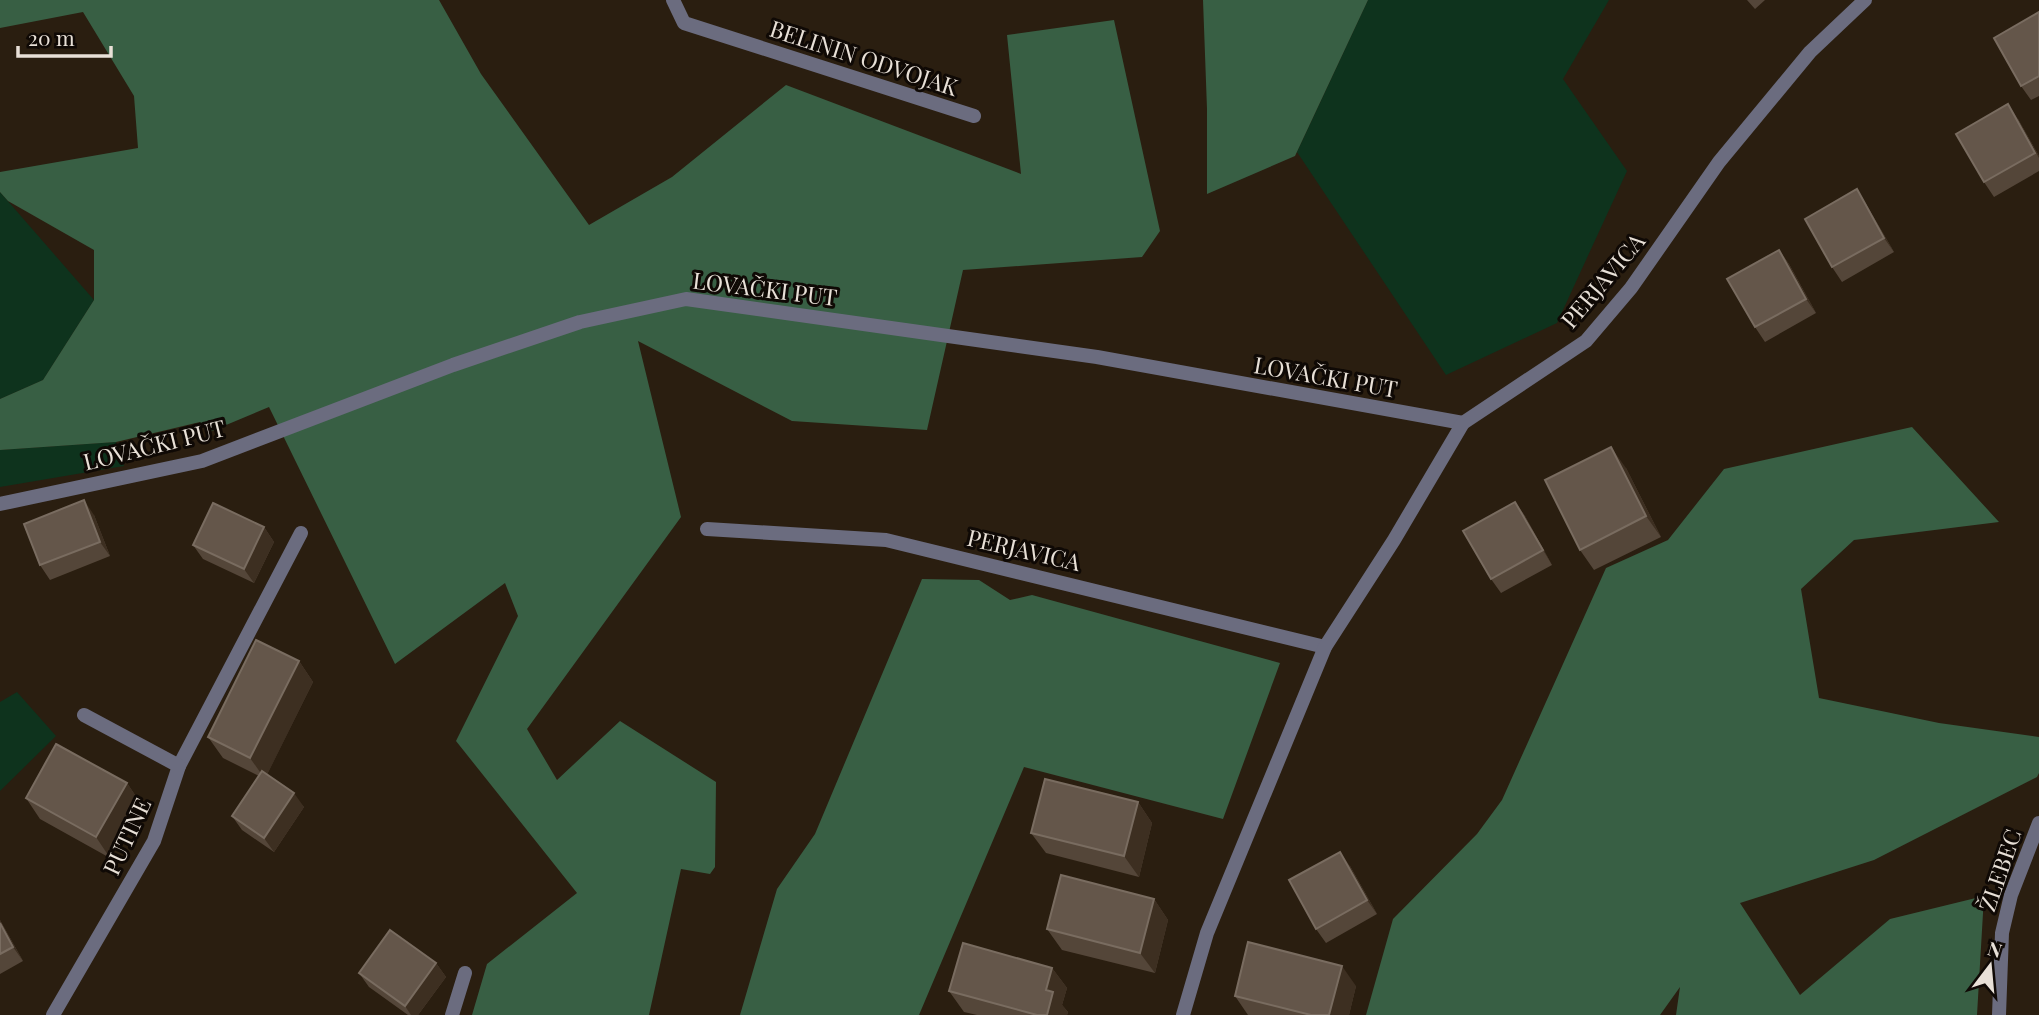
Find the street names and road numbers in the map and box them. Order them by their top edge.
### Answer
street label: BELININ ODVOJAK [766,12,963,102]
street label: PERJAVICA [1553,225,1651,334]
street label: LOVAČKI PUT [691,264,839,312]
street label: LOVAČKI PUT [1252,348,1400,404]
street label: LOVAČKI PUT [80,411,228,477]
street label: PERJAVICA [964,521,1084,577]
street label: PUTINE [95,793,157,879]
street label: ŽLEBEC [1970,825,2028,915]

